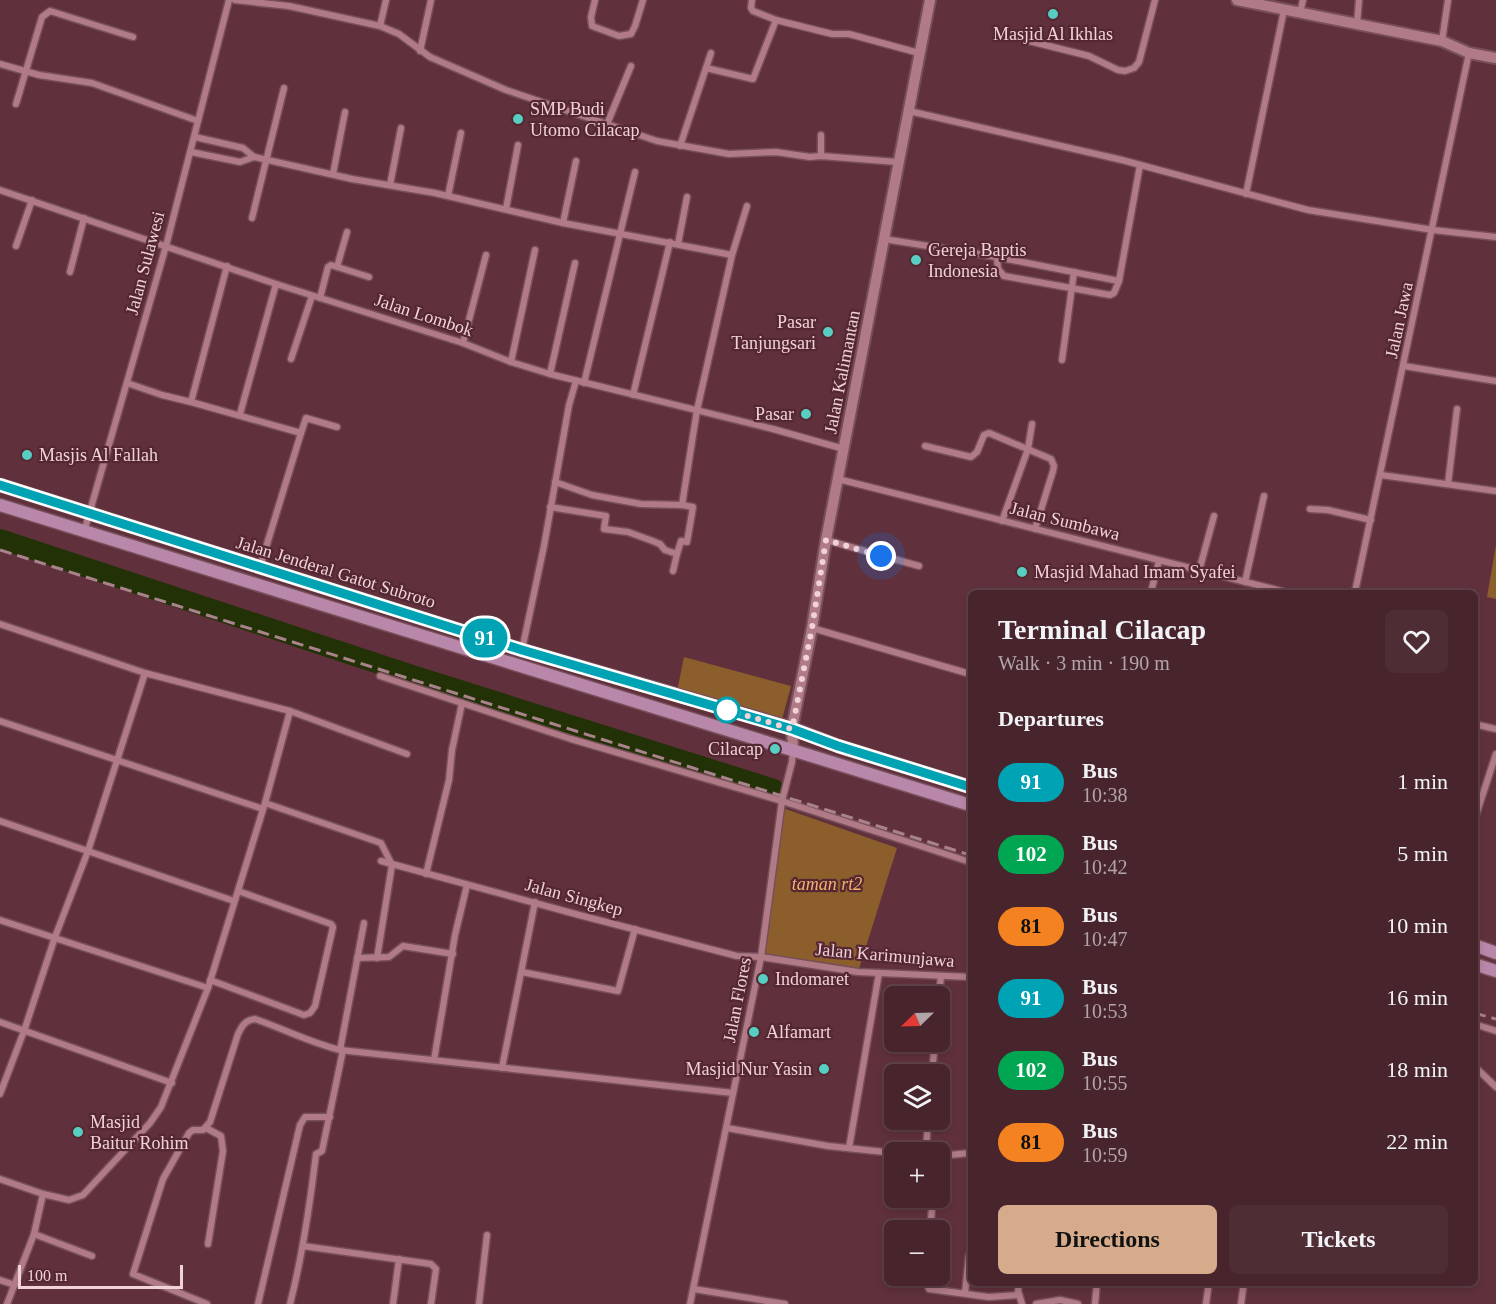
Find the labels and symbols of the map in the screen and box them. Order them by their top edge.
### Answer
marker: Masjid Al Ikhlas [1046,7,1060,21]
place label: Masjid Al Ikhlas [993,24,1113,44]
place label: SMP Budi Utomo Cilacap [530,99,639,140]
marker: SMP Budi Utomo Cilacap [511,112,525,126]
street label: Jalan Sulawesi [122,209,168,317]
place label: Gereja Baptis Indonesia [928,240,1026,281]
marker: Gereja Baptis Indonesia [909,253,923,267]
street label: Jalan Jawa [1381,280,1417,360]
street label: Jalan Lombok [372,290,476,340]
street label: Jalan Kalimantan [820,309,864,435]
place label: Pasar Tanjungsari [731,312,816,353]
marker: Pasar Tanjungsari [821,325,835,339]
place label: Pasar [755,404,794,424]
marker: Pasar [799,407,813,421]
place label: Masjis Al Fallah [39,445,158,465]
marker: Masjis Al Fallah [20,448,34,462]
street label: Jalan Sumbawa [1008,498,1122,544]
street label: Jalan Jenderal Gatot Subroto [234,532,438,612]
your location [866,541,896,571]
place label: Masjid Mahad Imam Syafei [1034,562,1235,582]
marker: Masjid Mahad Imam Syafei [1015,565,1029,579]
line badge: 91 [458,618,512,658]
unlabelled marker [714,697,740,723]
place label: Cilacap [708,739,763,759]
marker: Cilacap [768,742,782,756]
street label: Jalan Singkep [523,874,625,920]
park label: taman rt2 [792,874,862,894]
street label: Jalan Karimunjawa [815,939,955,971]
street label: Jalan Flores [719,956,755,1044]
place label: Indomaret [775,969,849,989]
marker: Indomaret [756,972,770,986]
north arrow [884,986,950,1052]
place label: Alfamart [766,1022,831,1042]
marker: Alfamart [747,1025,761,1039]
place label: Masjid Nur Yasin [685,1059,812,1079]
marker: Masjid Nur Yasin [817,1062,831,1076]
place label: Masjid Baitur Rohim [90,1112,189,1153]
marker: Masjid Baitur Rohim [71,1125,85,1139]
scale bar [18,1262,183,1290]

